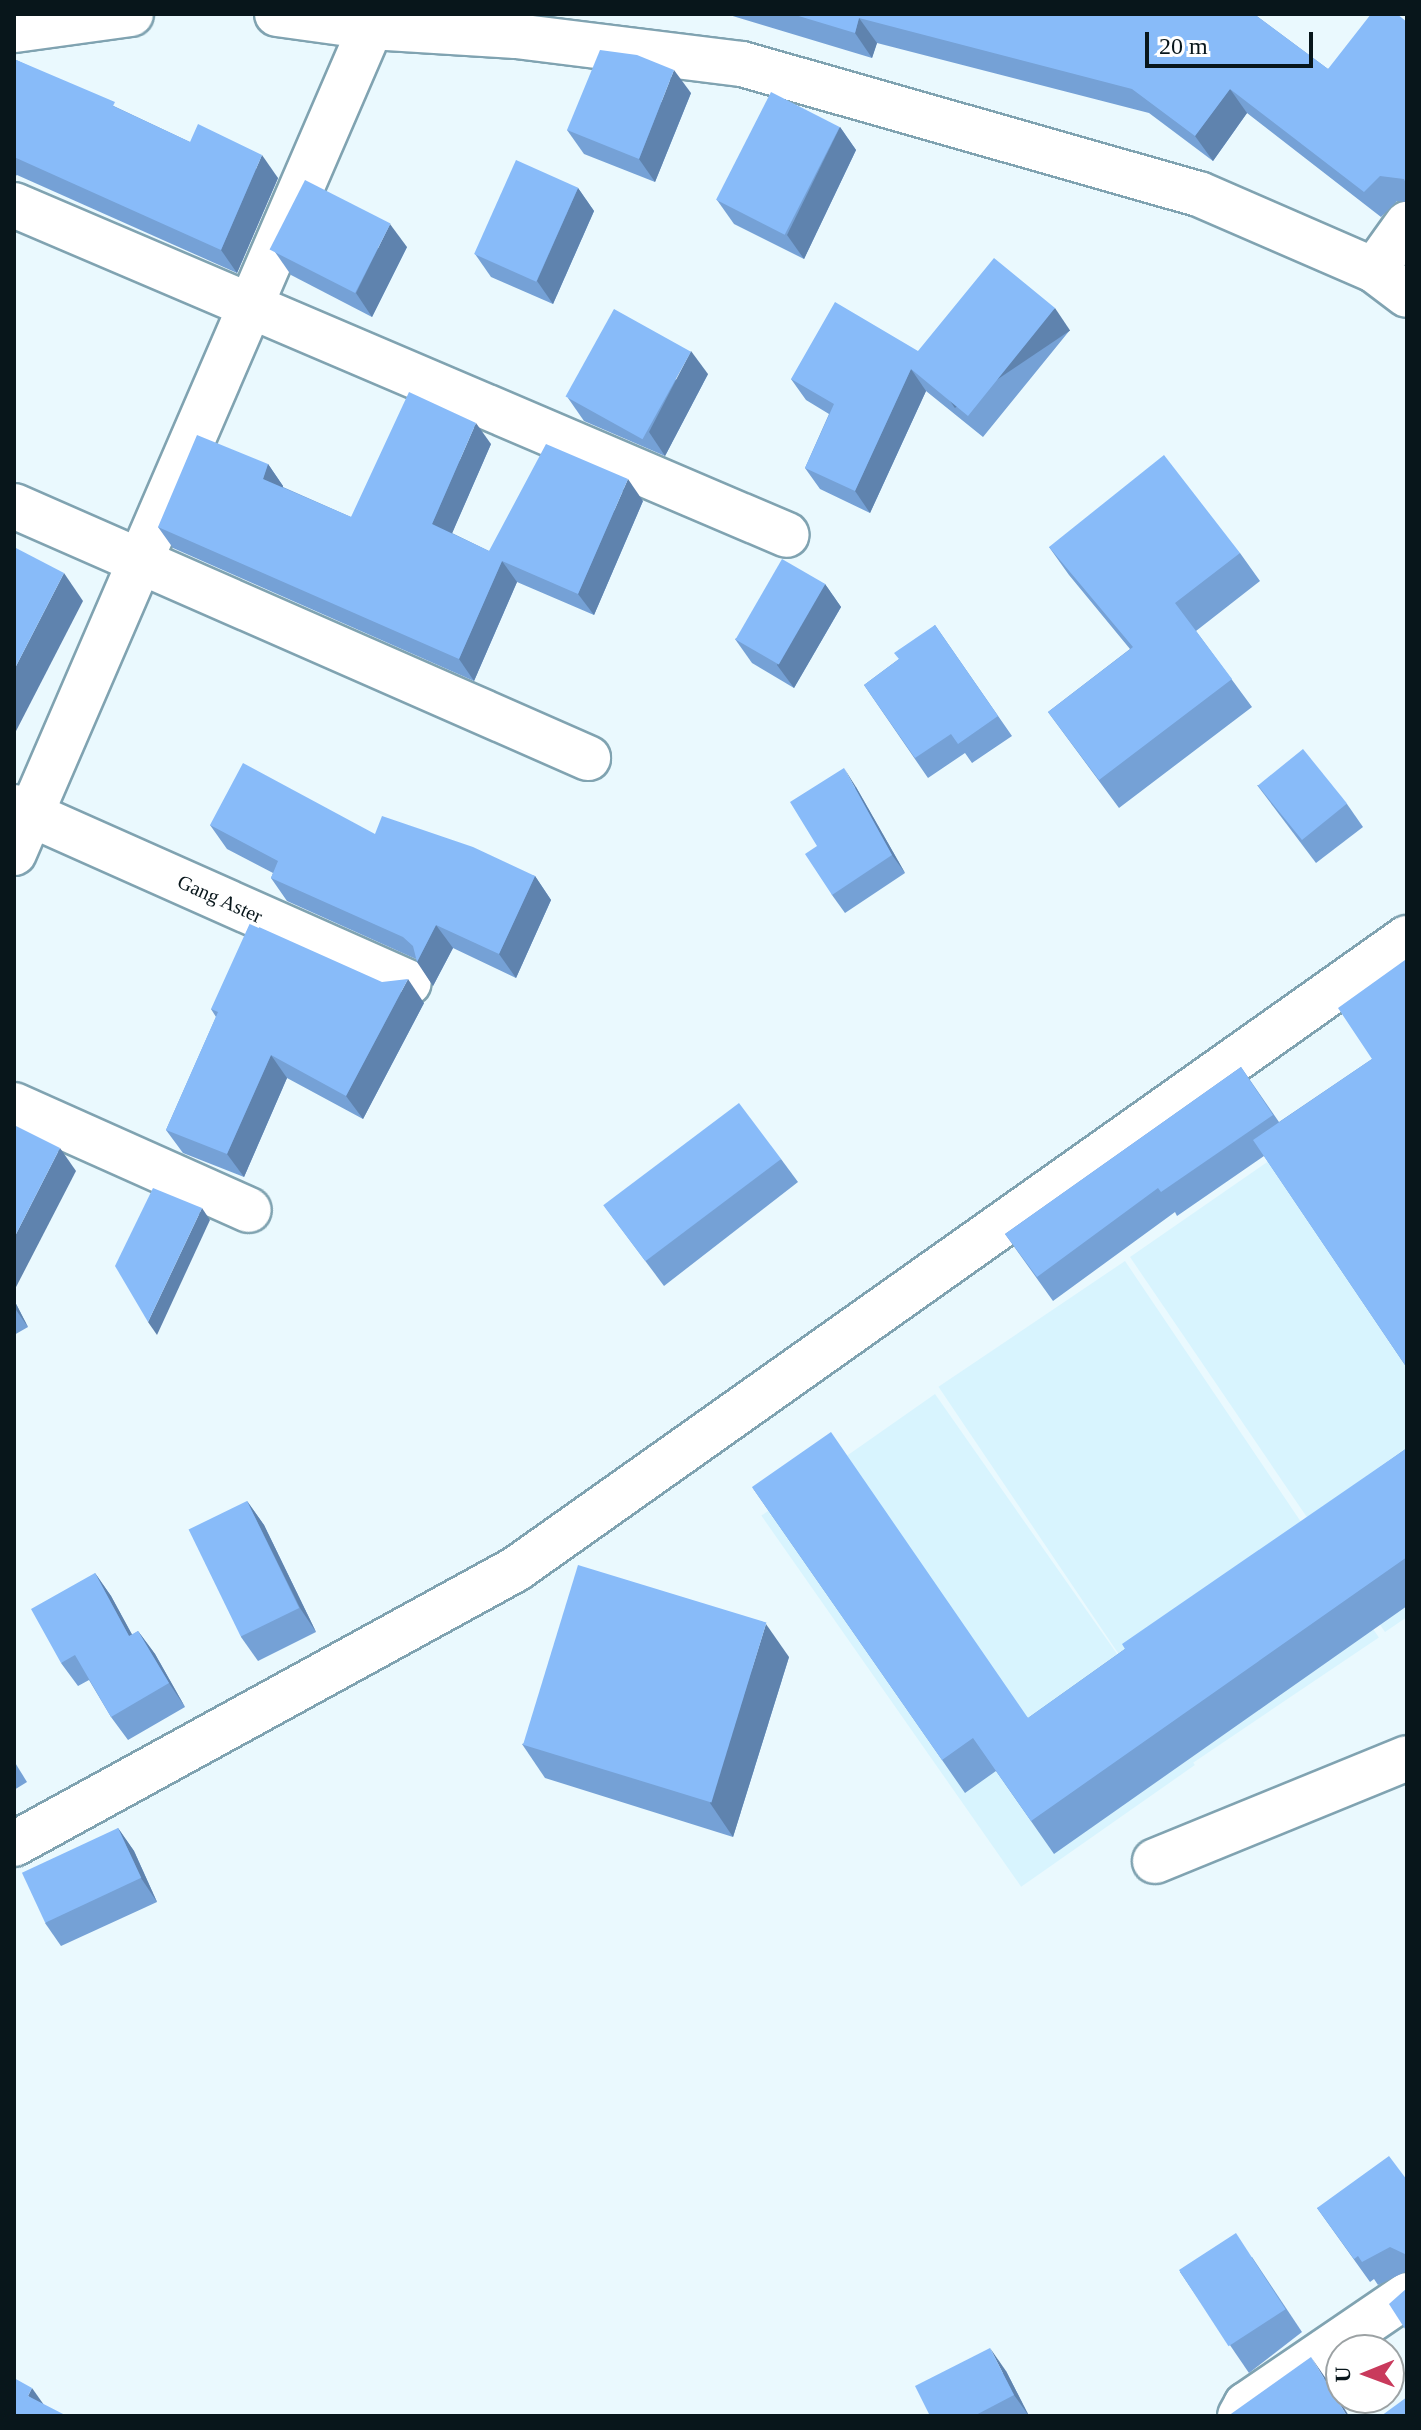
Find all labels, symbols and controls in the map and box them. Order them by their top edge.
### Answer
scale bar [1149,16,1317,66]
text: 20 m [1159,33,1208,59]
street label: Gang Aster [173,869,267,929]
north arrow [1325,2334,1405,2414]
text: U [1330,2366,1355,2383]

